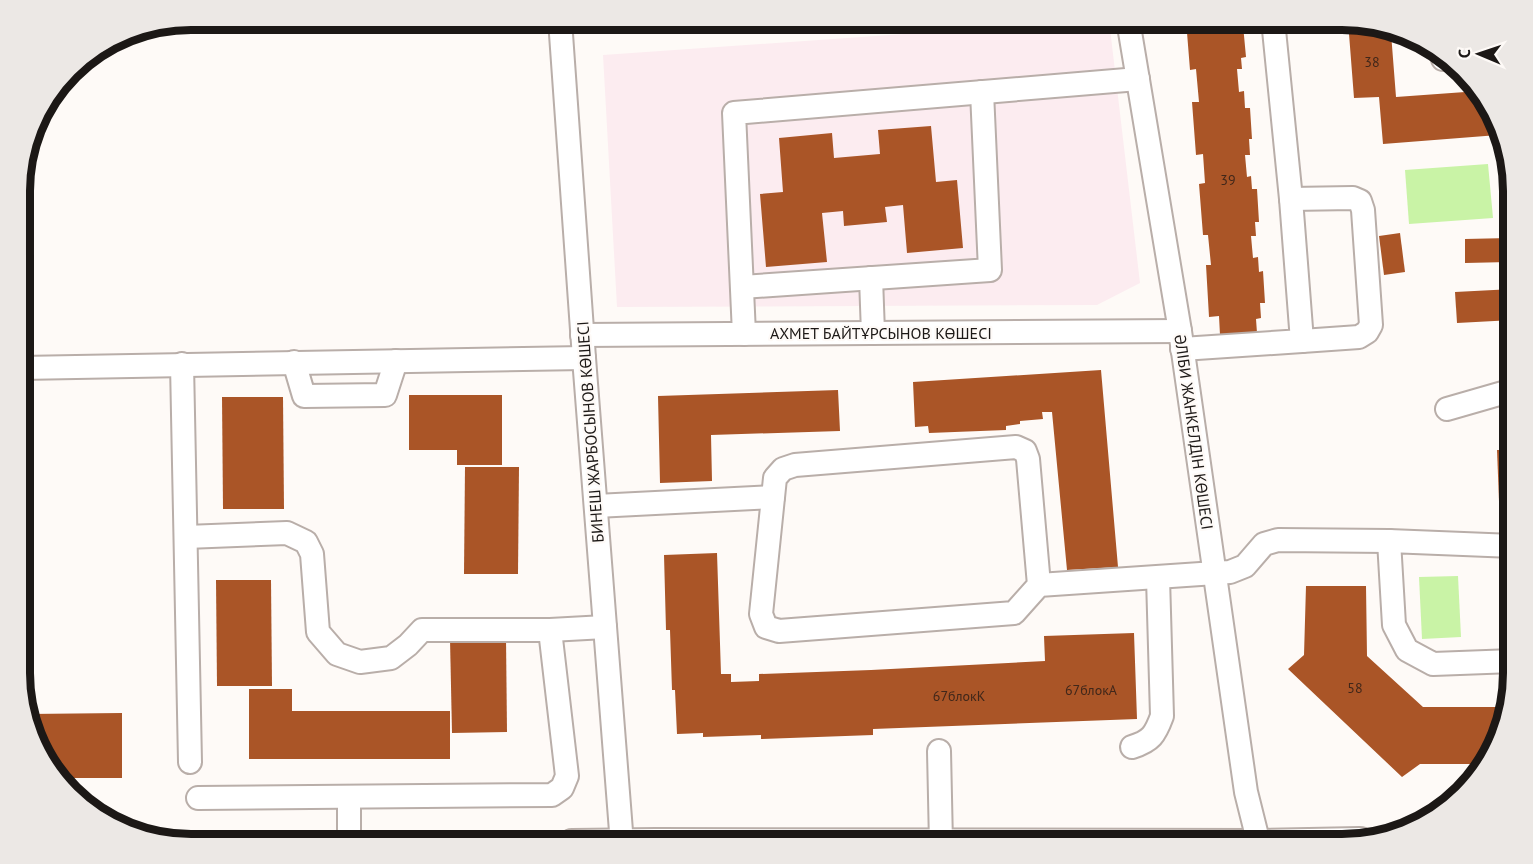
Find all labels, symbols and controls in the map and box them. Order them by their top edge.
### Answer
north arrow [1449,24,1509,84]
text: С [1454,49,1474,58]
house number: 38 [1364,53,1380,71]
house number: 39 [1220,171,1236,189]
street label: БИНЕШ ЖАРБОСЫНОВ КӨШЕСІ [572,321,608,543]
street label: АХМЕТ БАЙТҰРСЫНОВ КӨШЕСІ [770,323,992,343]
street label: ӘЛІБИ ЖАНКЕЛДІН КӨШЕСІ [1170,333,1218,531]
house number: 58 [1347,679,1363,697]
house number: 67блокA [1065,681,1118,699]
house number: 67блокK [933,687,986,705]

